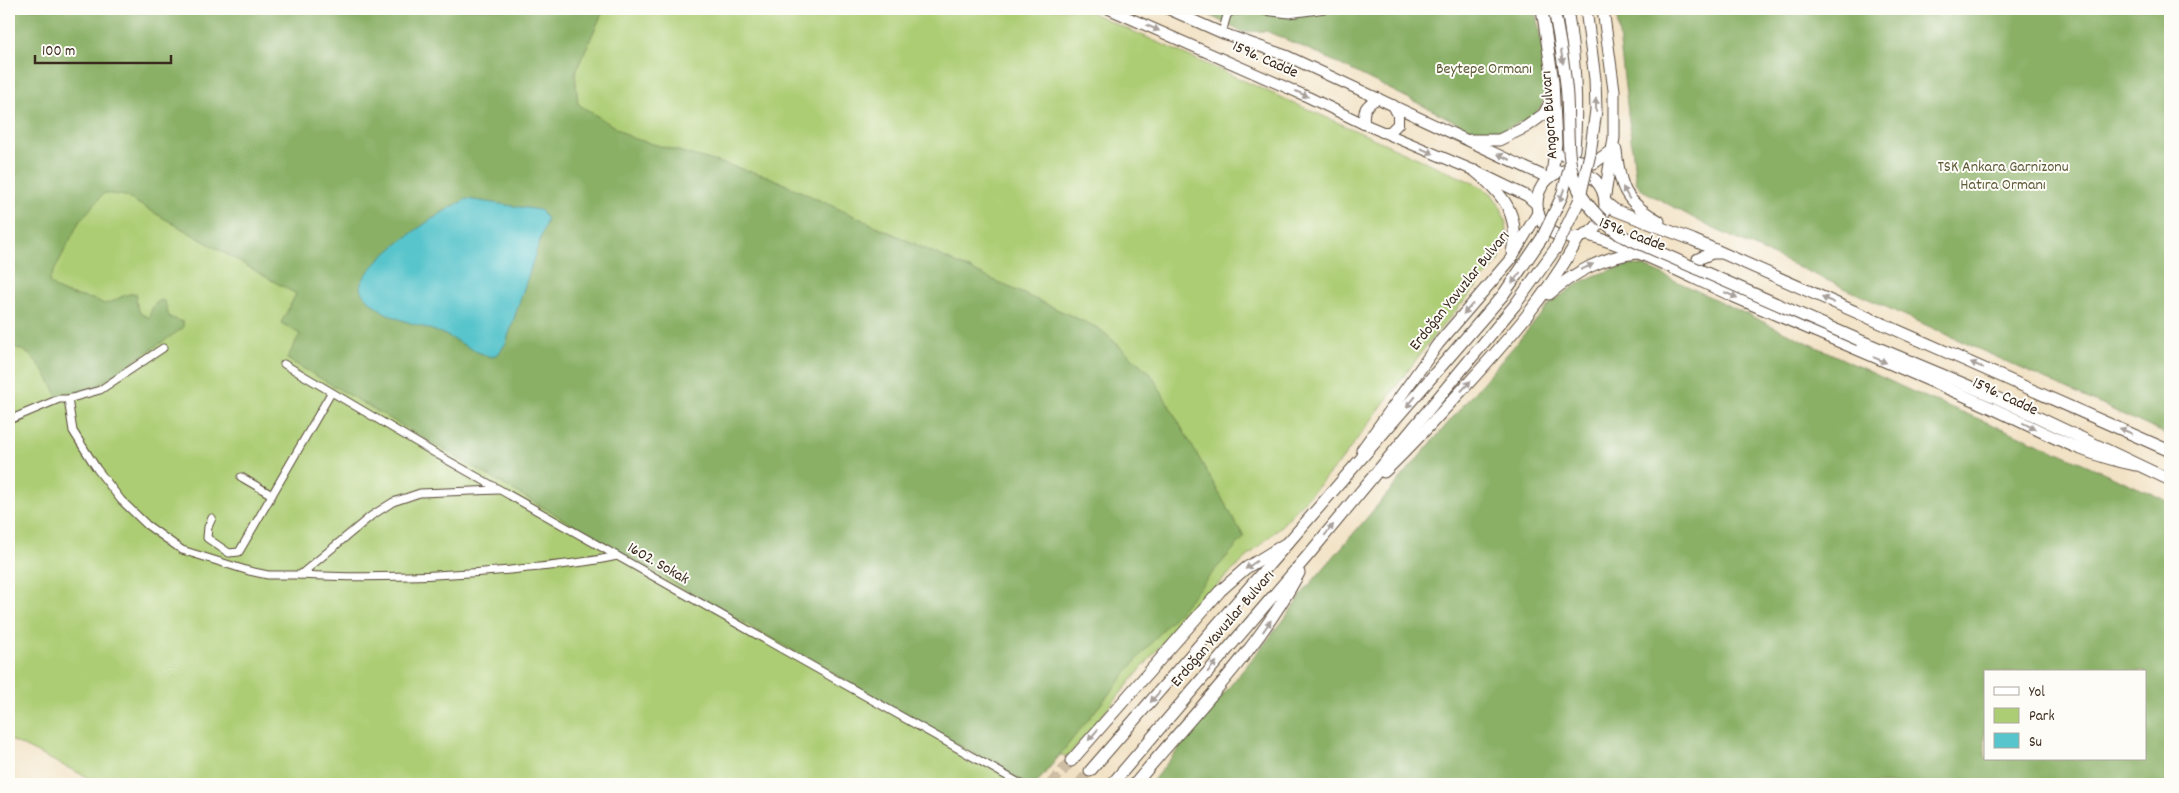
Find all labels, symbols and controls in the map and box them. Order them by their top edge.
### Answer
one-way arrow [1146,25,1160,33]
scale bar [35,32,171,64]
street label: 1596. Cadde [1228,35,1302,85]
text: 100 m [42,41,75,63]
one-way arrow [1558,49,1566,65]
park label: Beytepe Ormanı [1436,58,1532,81]
street label: Angora Bulvarı [1535,70,1565,160]
one-way arrow [1295,90,1309,98]
one-way arrow [1592,97,1600,113]
one-way arrow [1420,147,1435,155]
one-way arrow [1497,152,1511,160]
park label: TSK Ankara Garnizonu Hatıra Ormanı [1937,156,2069,197]
one-way arrow [1622,186,1630,200]
one-way arrow [1557,188,1565,203]
street label: 1596. Cadde [1595,212,1669,258]
street label: Erdoğan Yavuzlar Bulvarı [1404,226,1516,356]
one-way arrow [1580,263,1594,271]
one-way arrow [1510,271,1521,284]
one-way arrow [1724,292,1738,300]
one-way arrow [1821,295,1835,303]
one-way arrow [1462,302,1474,314]
one-way arrow [1873,356,1887,364]
one-way arrow [1970,361,1984,369]
street label: 1596. Cadde [1968,372,2042,422]
one-way arrow [1460,380,1472,392]
one-way arrow [1405,396,1416,409]
one-way arrow [2022,422,2036,430]
one-way arrow [2119,427,2133,435]
one-way arrow [1323,524,1334,537]
street label: 1602. Sokak [623,537,693,591]
one-way arrow [1244,560,1258,570]
street label: Erdoğan Yavuzlar Bulvarı [1166,565,1280,693]
one-way arrow [1262,619,1272,633]
one-way arrow [1207,661,1218,674]
legend [1984,670,2146,760]
text: Yol [2029,682,2045,704]
one-way arrow [1149,690,1161,702]
text: Park [2029,706,2055,728]
one-way arrow [1088,728,1099,741]
text: Su [2029,732,2042,754]

